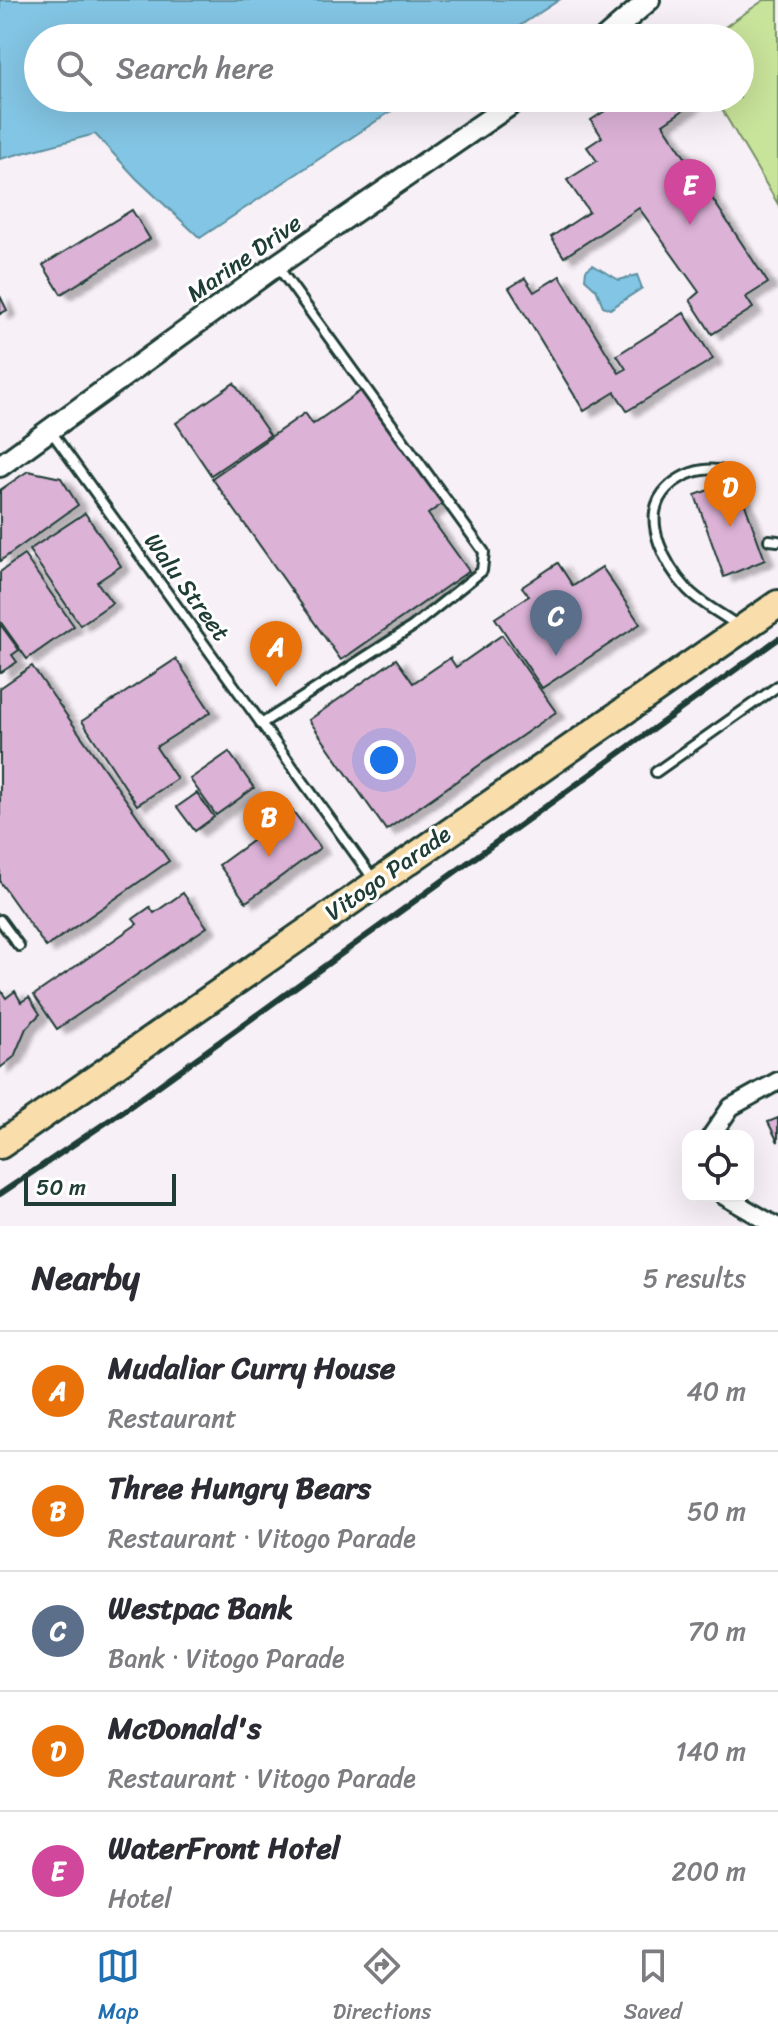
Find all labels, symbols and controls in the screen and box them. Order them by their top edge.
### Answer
search box [24,24,754,112]
text: Search here [116,41,274,95]
icon: search [52,46,96,90]
pin: E [664,159,716,225]
street label: Marine Drive [177,203,311,313]
pin: D [704,461,756,527]
street label: Walu Street [133,524,241,650]
pin: C [530,590,582,656]
pin: A [250,621,302,687]
your location [364,740,404,780]
pin: B [243,791,295,857]
street label: Vitogo Parade [316,814,460,932]
map controls [682,1130,754,1202]
button: locate [682,1130,754,1202]
text: 50 m [36,1168,86,1207]
scale bar [24,1170,176,1206]
text: Nearby [32,1248,140,1308]
text: 5 results [643,1255,746,1301]
text: Mudaliar Curry House [108,1341,395,1395]
text: A [49,1368,67,1414]
text: 40 m [687,1368,746,1414]
text: Restaurant [108,1395,237,1441]
text: Three Hungry Bears [108,1461,371,1515]
text: B [50,1488,66,1534]
text: 50 m [687,1488,746,1534]
text: Restaurant · Vitogo Parade [108,1515,416,1561]
text: Westpac Bank [108,1581,293,1635]
text: C [50,1608,66,1654]
text: 70 m [688,1608,746,1654]
text: Bank · Vitogo Parade [108,1635,345,1681]
text: McDonald's [108,1701,261,1755]
text: D [50,1728,66,1774]
text: 140 m [675,1728,746,1774]
text: Restaurant · Vitogo Parade [108,1755,416,1801]
text: WaterFront Hotel [108,1821,340,1875]
text: E [51,1848,65,1894]
text: 200 m [671,1848,746,1894]
text: Hotel [108,1875,172,1921]
tab: Map [96,1944,140,2031]
tab: Directions [333,1944,431,2031]
tab: Saved [624,1944,682,2031]

